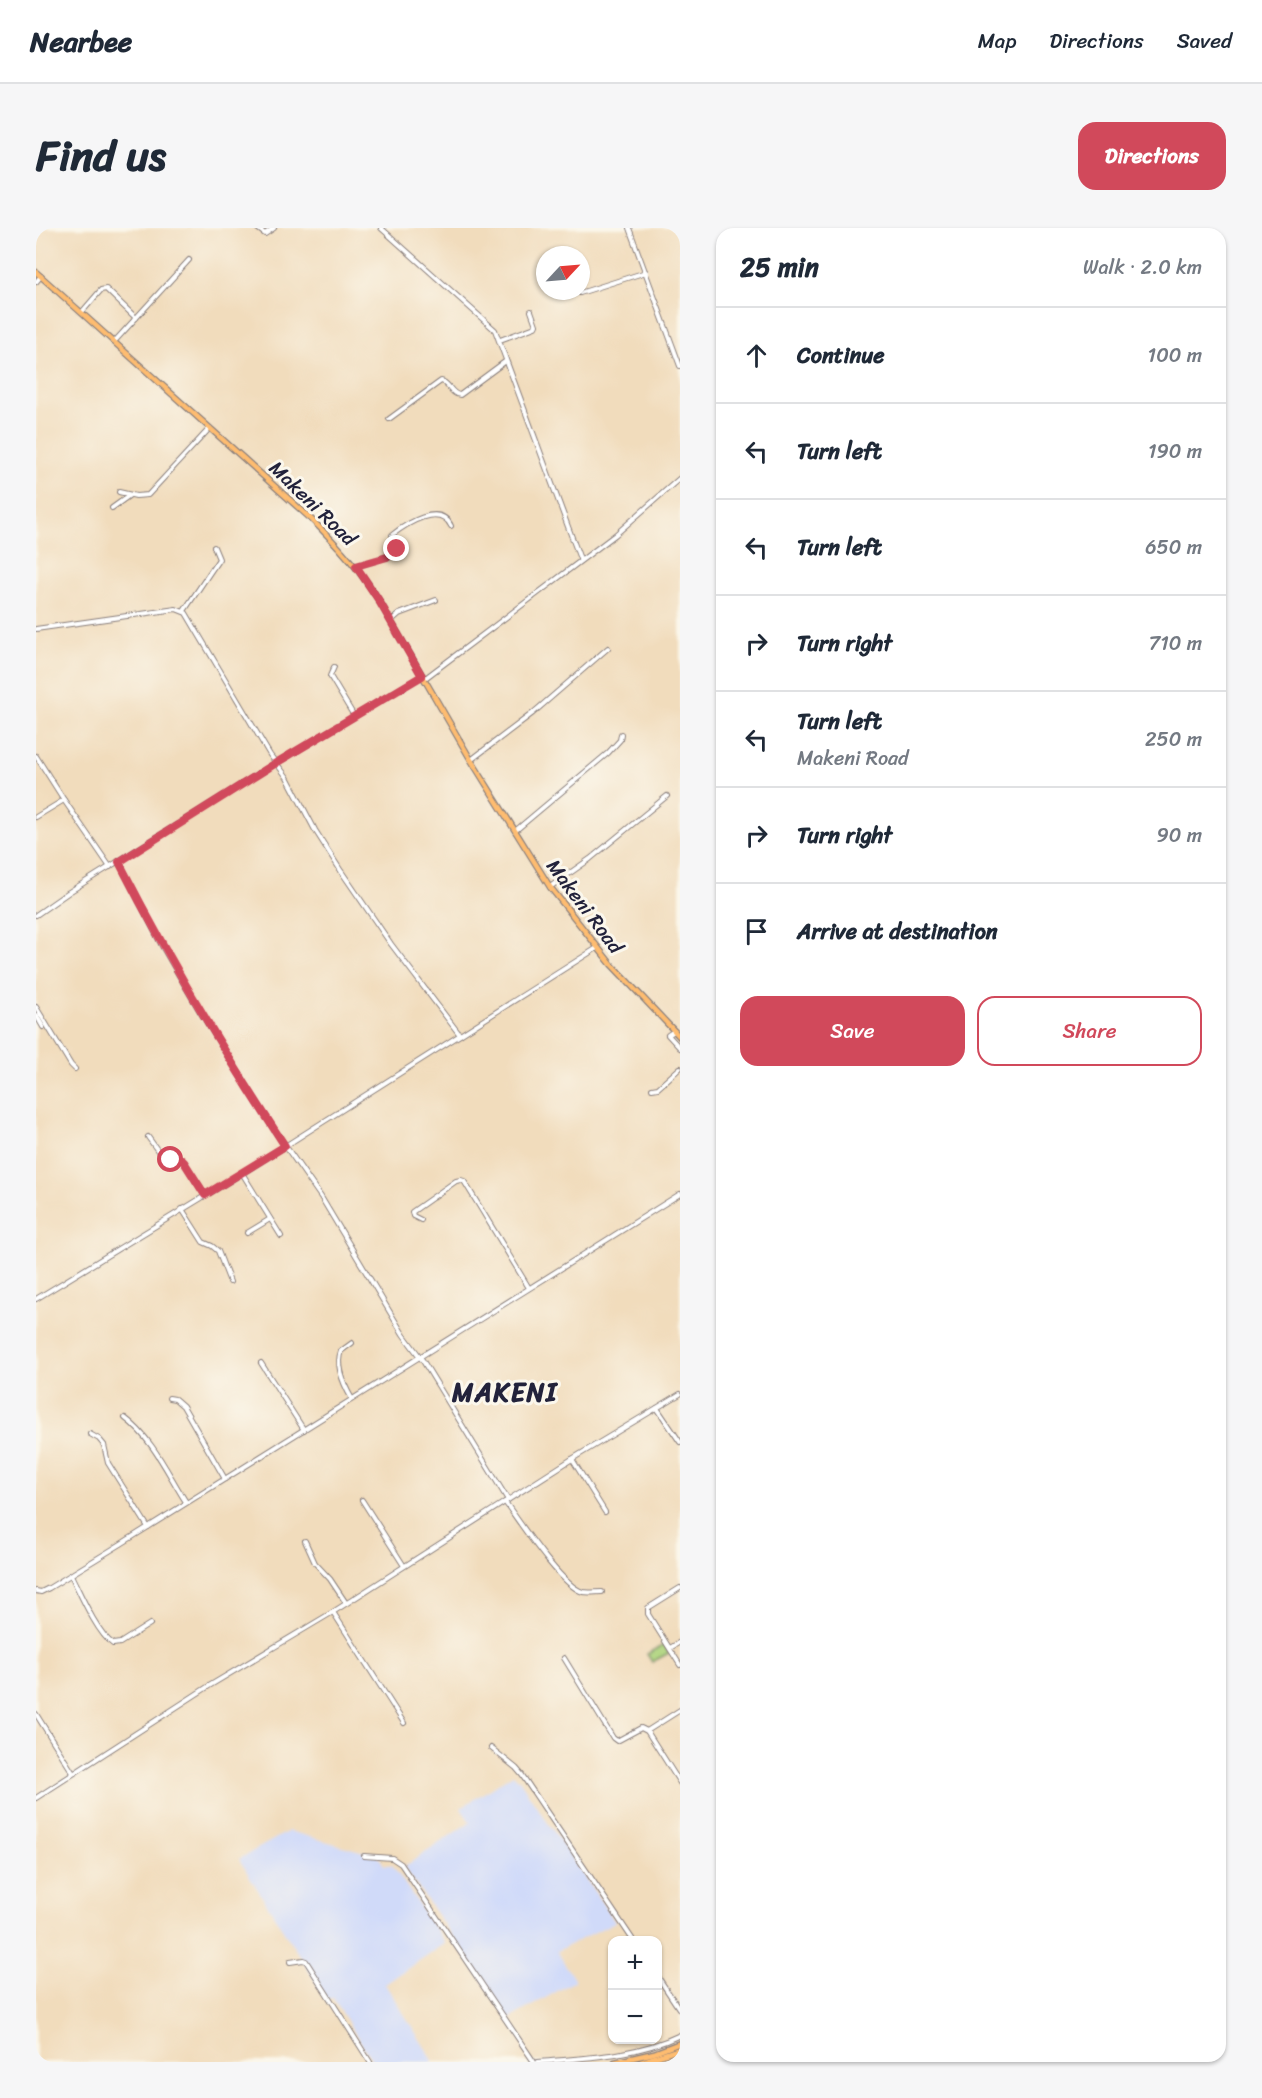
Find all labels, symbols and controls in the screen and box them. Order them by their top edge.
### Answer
text: Nearbee [30,17,132,66]
text: Map [978,22,1016,60]
text: Directions [1049,22,1144,60]
text: Saved [1177,22,1232,60]
text: Find us [36,119,166,193]
button: Directions [1078,122,1226,190]
text: 25 min [740,244,819,290]
north arrow [536,246,590,300]
text: Walk · 2.0 km [1083,250,1202,285]
text: Continue [797,336,885,375]
text: 100 m [1148,338,1202,373]
icon: ahead [740,339,773,372]
text: Turn left [797,432,882,471]
text: 190 m [1148,434,1202,469]
icon: left [740,435,773,468]
street label: Makeni Road [260,452,366,556]
text: Turn left [797,528,882,567]
text: 650 m [1145,530,1202,565]
icon: left [740,531,773,564]
route end [383,535,409,561]
text: Turn right [797,624,892,663]
text: 710 m [1149,626,1202,661]
icon: right [740,627,773,660]
text: Turn left [797,702,882,741]
text: 250 m [1145,722,1202,757]
icon: left [740,723,773,756]
text: Makeni Road [797,741,909,776]
text: Turn right [797,816,892,855]
text: 90 m [1157,818,1202,853]
icon: right [740,819,773,852]
street label: Makeni Road [537,851,633,963]
text: Arrive at destination [797,912,998,951]
icon: arrive [740,915,773,948]
button: Save [740,996,965,1066]
button: Share [977,996,1202,1066]
route start [157,1146,183,1172]
district label: MAKENI [451,1369,559,1415]
map controls [608,1936,662,2044]
button: + [608,1936,662,1990]
button: − [608,1990,662,2044]

